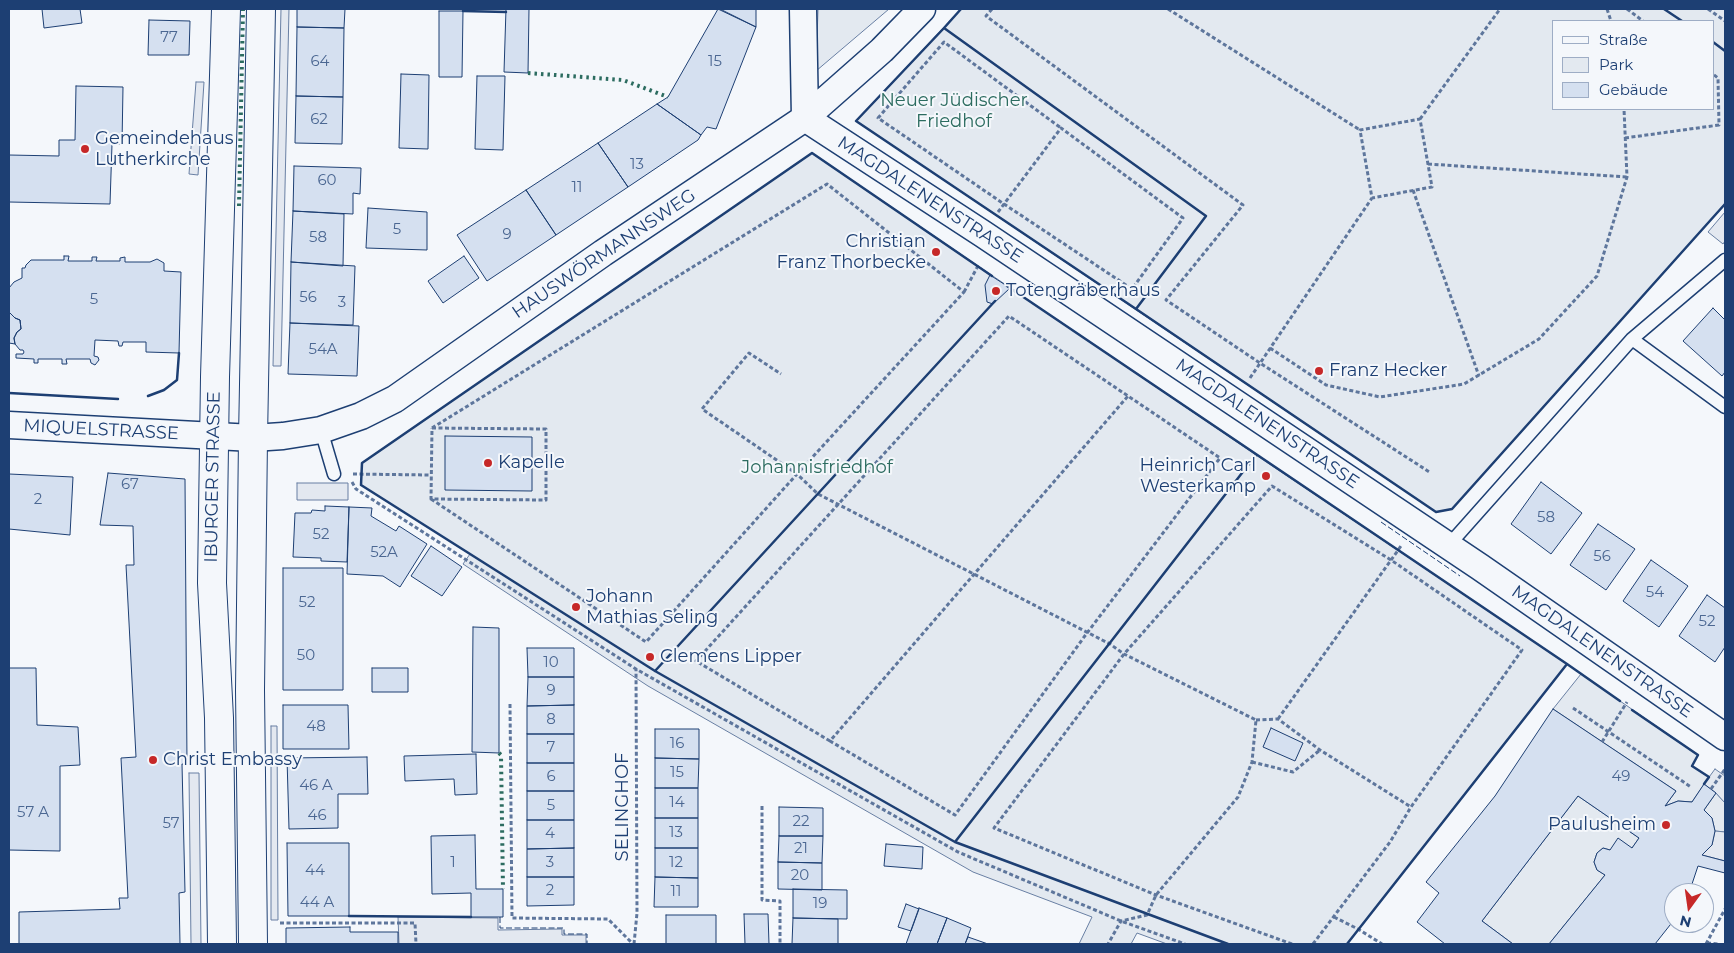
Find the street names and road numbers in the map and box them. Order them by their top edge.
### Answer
street label: MAGDALENENSTRASSE [833,132,1027,268]
street label: HAUSWÖRMANNSWEG [508,185,700,323]
street label: MAGDALENENSTRASSE [1171,354,1363,494]
street label: IBURGER STRASSE [201,391,225,563]
street label: MIQUELSTRASSE [23,415,179,445]
street label: MAGDALENENSTRASSE [1507,581,1697,723]
street label: SELINGHOF [612,753,634,861]

